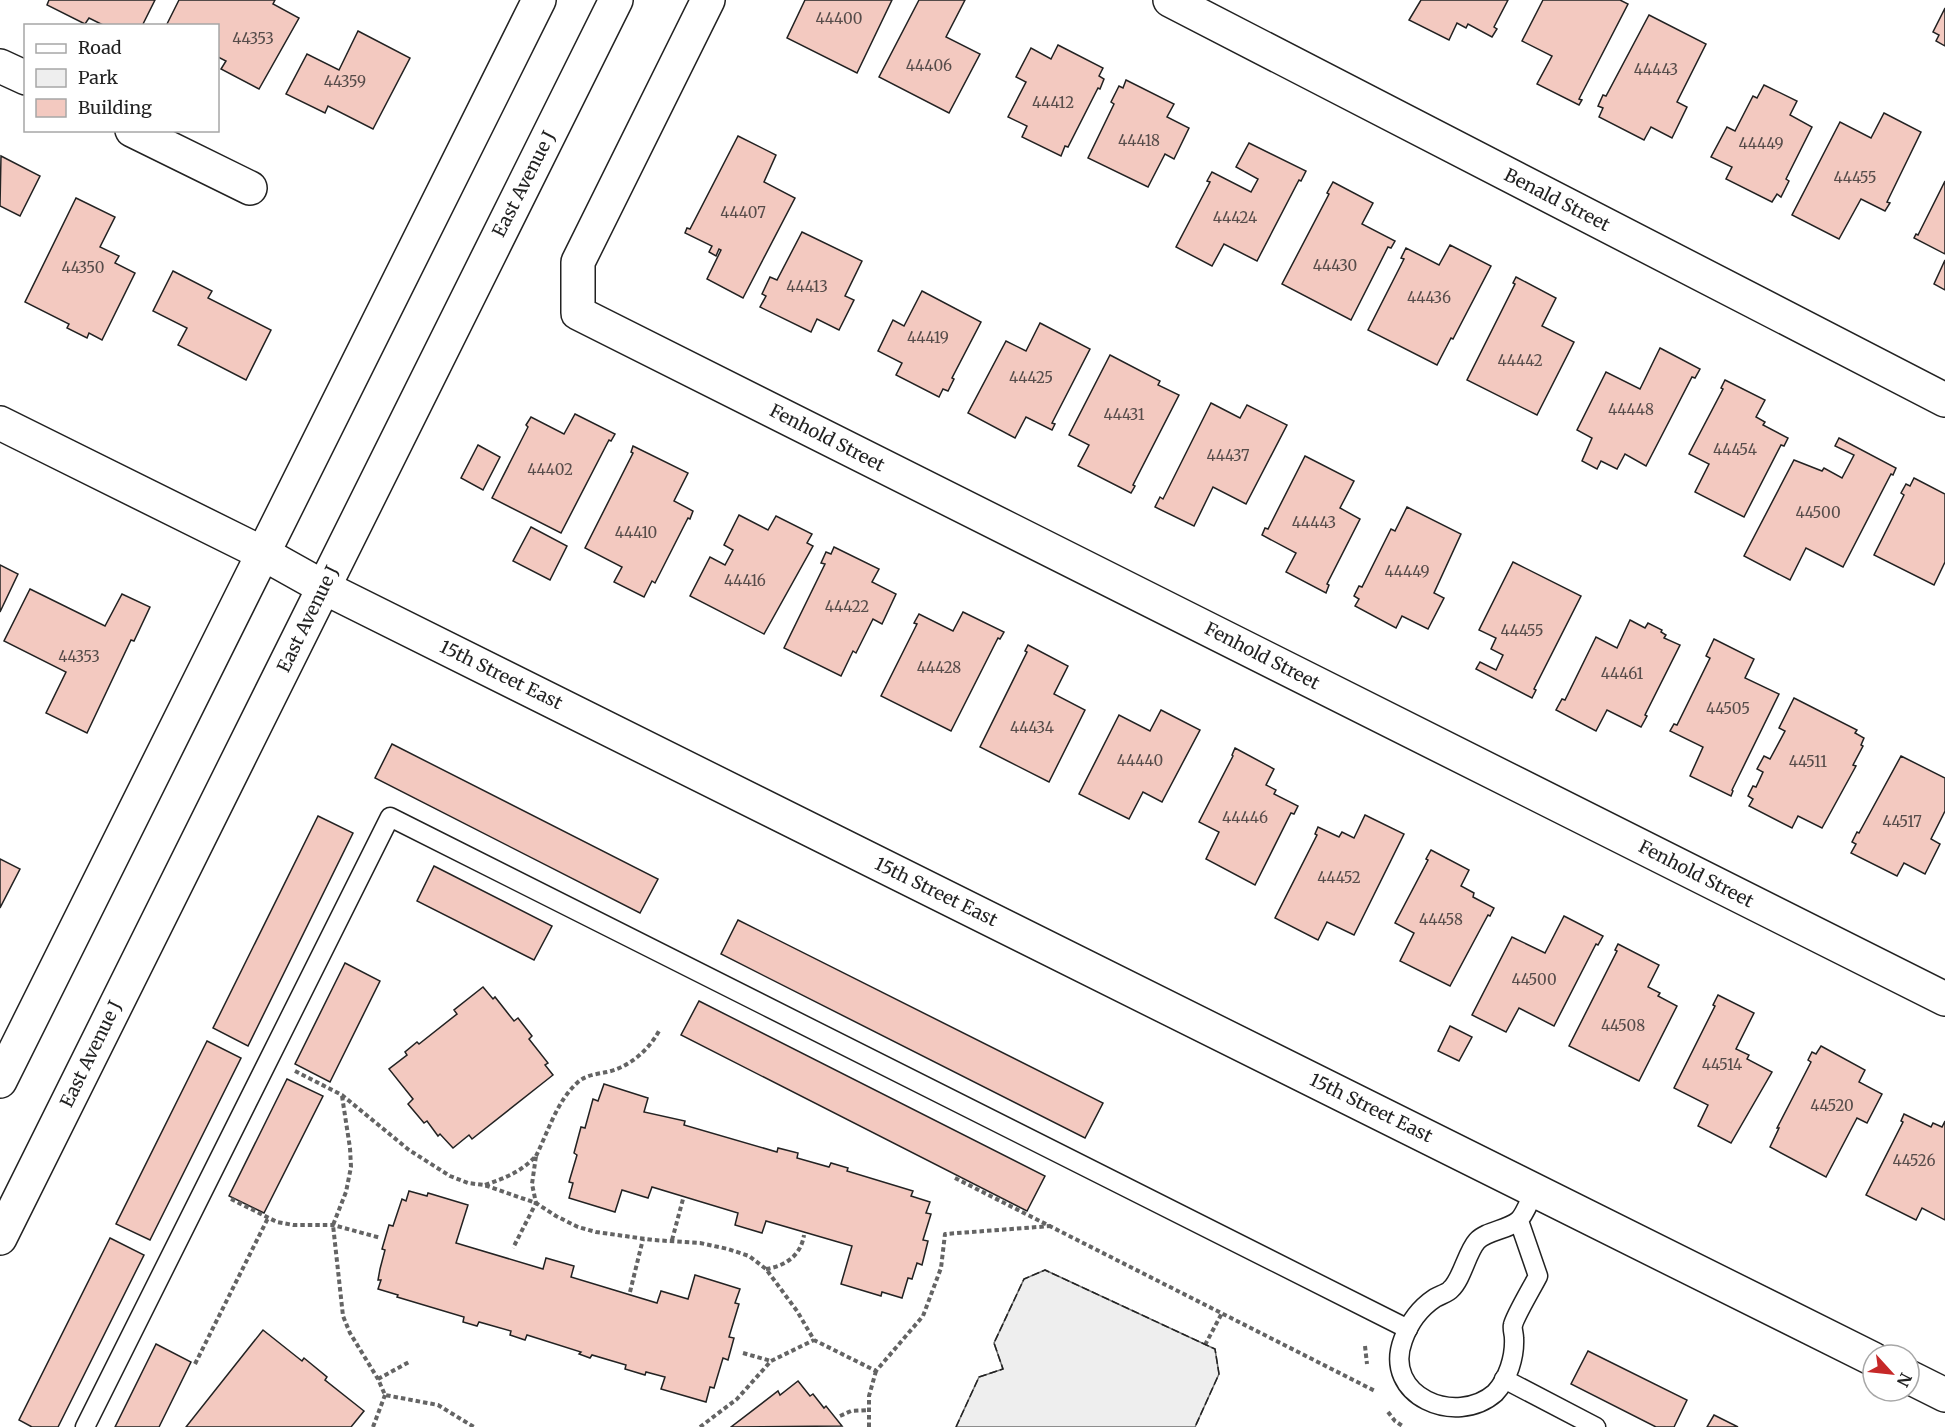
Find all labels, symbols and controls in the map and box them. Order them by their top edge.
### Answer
house number: 44400 [815,9,863,28]
legend [24,24,219,132]
house number: 44353 [232,29,274,48]
text: Road [78,36,122,59]
house number: 44406 [906,56,952,75]
house number: 44443 [1634,60,1678,79]
text: Park [78,66,119,89]
house number: 44359 [324,72,366,91]
house number: 44412 [1032,93,1074,112]
text: Building [78,96,152,119]
street label: East Avenue J [487,127,560,241]
house number: 44418 [1118,131,1160,150]
house number: 44449 [1738,134,1784,153]
street label: Benald Street [1500,163,1614,236]
house number: 44455 [1833,168,1877,187]
house number: 44407 [720,203,766,222]
house number: 44424 [1213,208,1257,227]
house number: 44430 [1313,256,1357,275]
house number: 44350 [61,258,105,277]
house number: 44413 [786,277,828,296]
house number: 44436 [1407,288,1451,307]
house number: 44419 [907,328,949,347]
house number: 44442 [1497,351,1543,370]
house number: 44425 [1009,368,1053,387]
street label: Fenhold Street [766,399,889,476]
house number: 44448 [1608,400,1654,419]
house number: 44431 [1103,405,1145,424]
house number: 44454 [1713,440,1757,459]
house number: 44437 [1206,446,1250,465]
house number: 44402 [527,460,573,479]
house number: 44500 [1795,503,1841,522]
house number: 44443 [1292,513,1336,532]
house number: 44410 [615,523,657,542]
street label: East Avenue J [272,561,343,676]
house number: 44449 [1384,562,1430,581]
house number: 44416 [724,571,766,590]
house number: 44422 [825,597,869,616]
street label: Fenhold Street [1201,617,1324,694]
house number: 44455 [1500,621,1544,640]
street label: 15th Street East [436,635,566,714]
house number: 44353 [58,647,100,666]
house number: 44428 [917,658,961,677]
house number: 44461 [1601,664,1643,683]
house number: 44505 [1706,699,1750,718]
house number: 44434 [1010,718,1054,737]
house number: 44440 [1117,751,1163,770]
house number: 44511 [1789,752,1827,771]
house number: 44446 [1222,808,1268,827]
house number: 44517 [1882,812,1922,831]
street label: Fenhold Street [1635,835,1758,912]
street label: 15th Street East [871,852,1001,931]
house number: 44452 [1317,868,1361,887]
house number: 44458 [1419,910,1463,929]
house number: 44500 [1511,970,1557,989]
street label: East Avenue J [55,996,126,1111]
house number: 44508 [1601,1016,1645,1035]
house number: 44514 [1702,1055,1742,1074]
street label: 15th Street East [1306,1068,1436,1147]
house number: 44520 [1810,1096,1854,1115]
house number: 44526 [1893,1151,1935,1170]
north arrow [1861,1343,1921,1403]
text: N [1892,1370,1916,1390]

